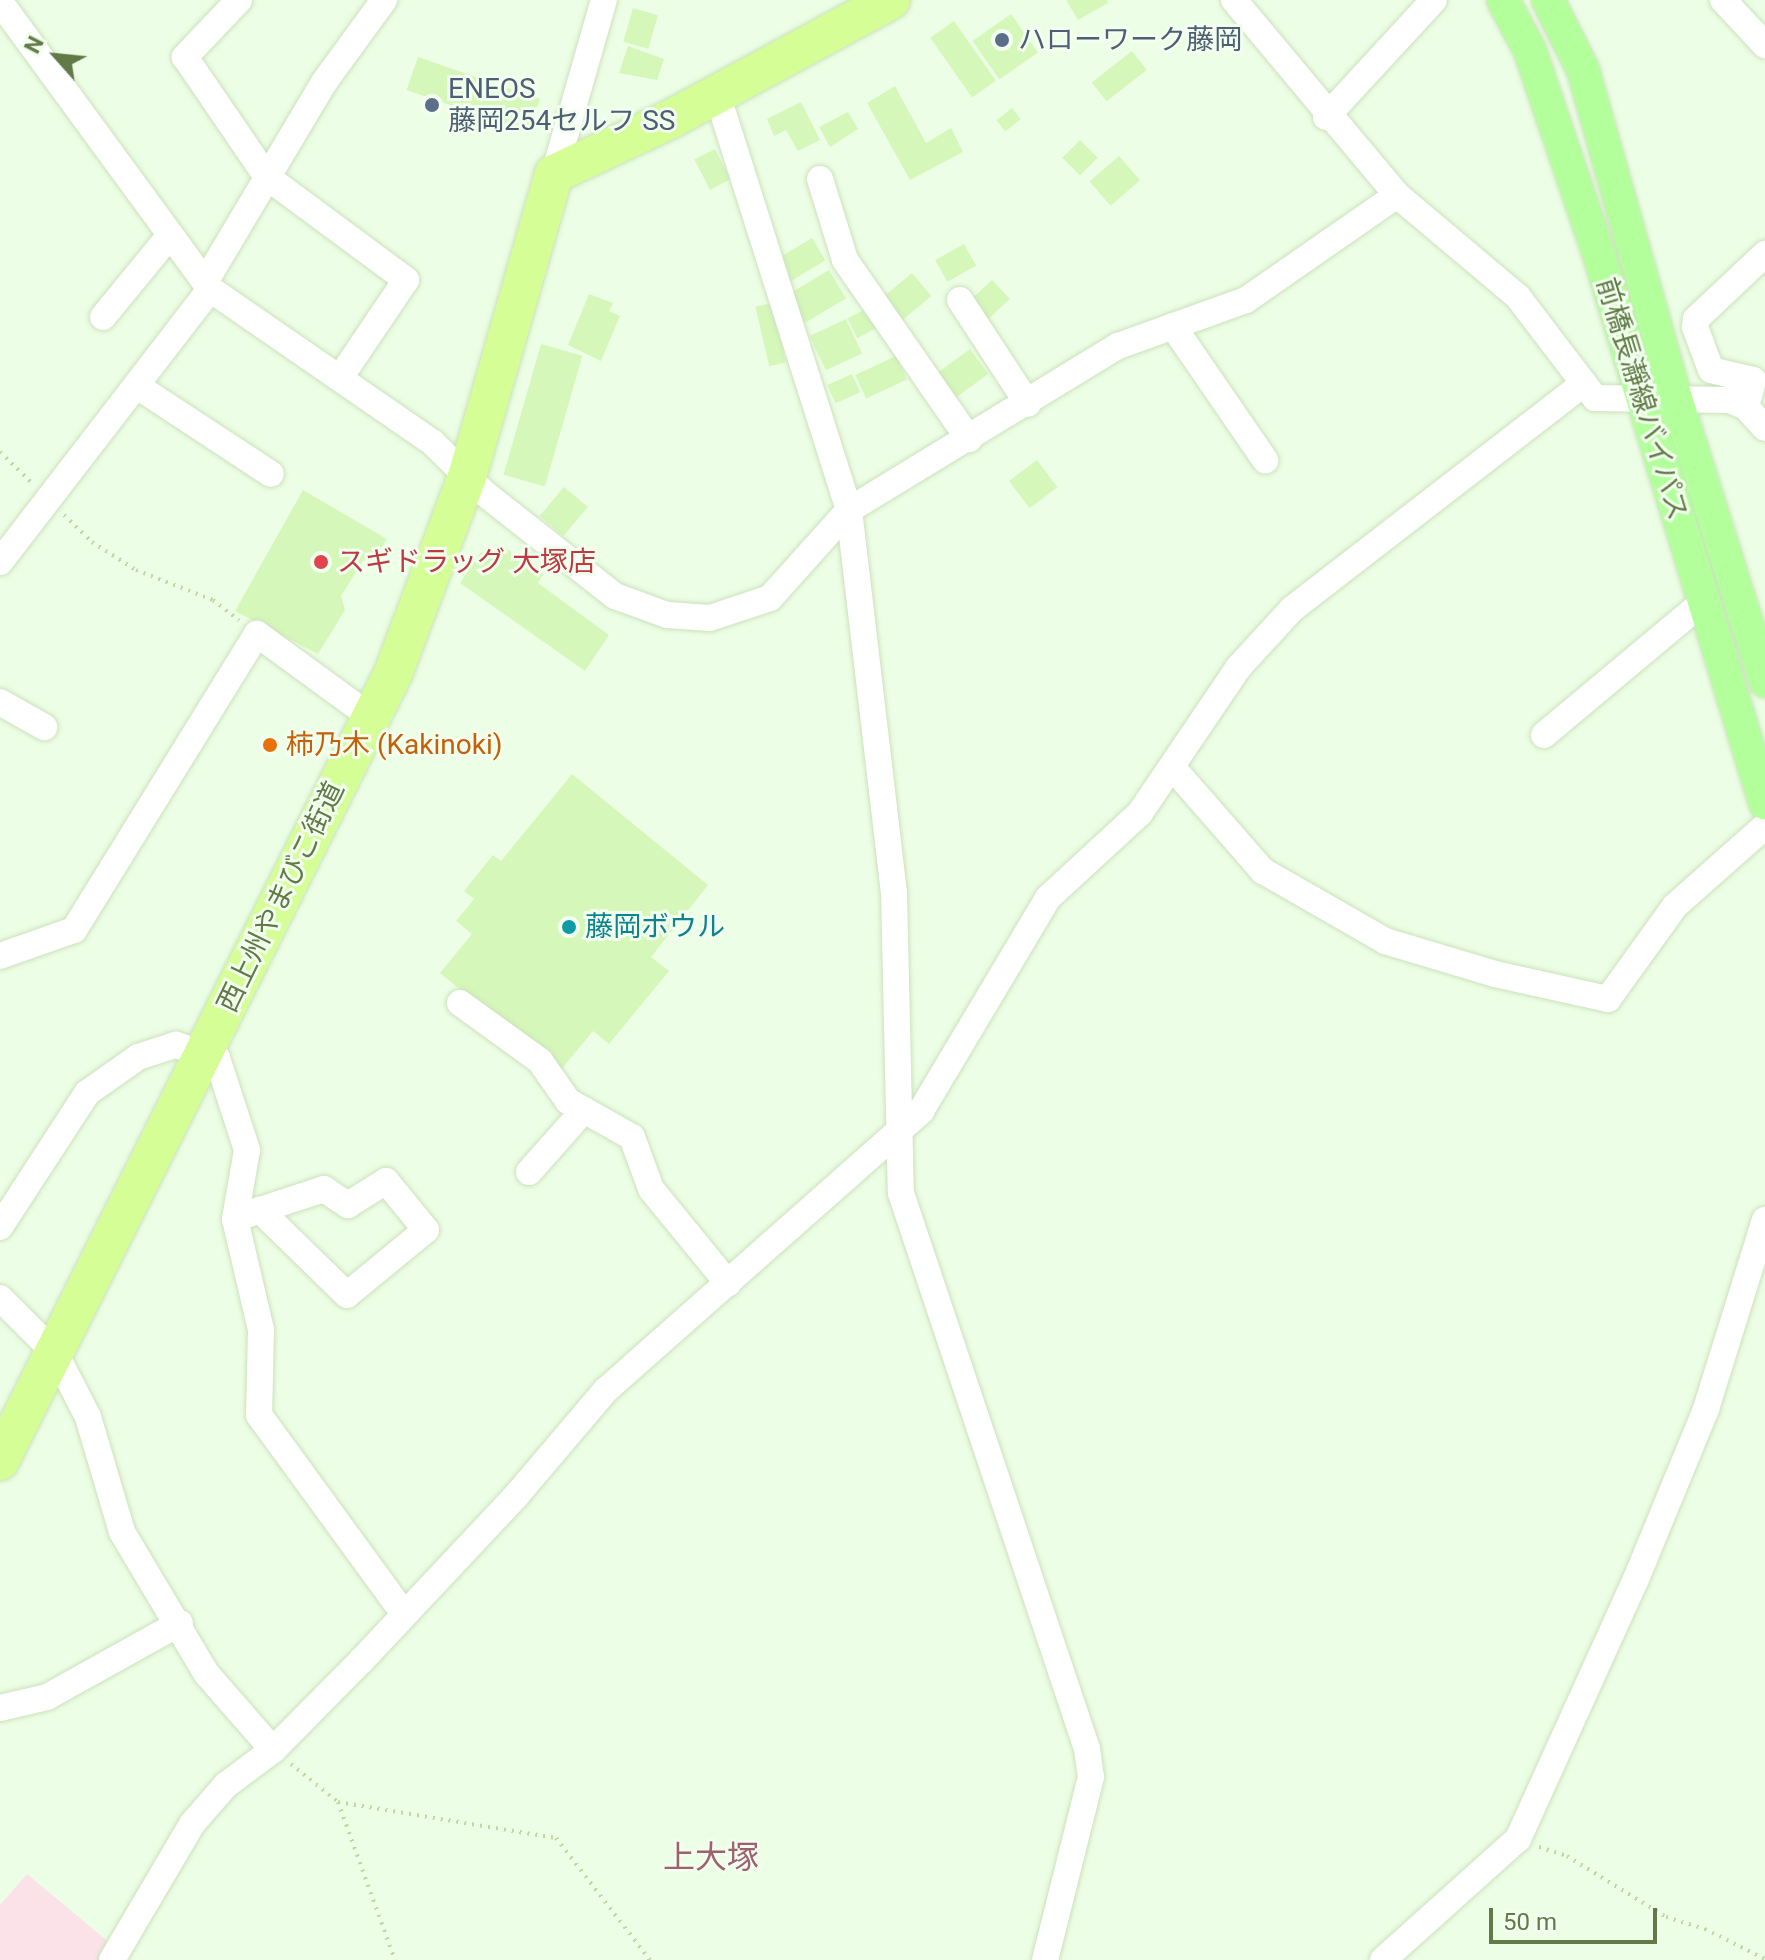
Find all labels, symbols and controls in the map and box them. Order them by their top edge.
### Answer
north arrow [16,16,96,96]
place label: ハローワーク藤岡 [1018,23,1242,57]
marker: ハローワーク藤岡 [993,31,1011,49]
text: N [20,32,49,57]
place label: ENEOS 藤岡254セルフ SS [448,72,675,138]
marker: ENEOS 藤岡254セルフ SS [423,96,441,114]
street label: 前橋長瀞線バイパス [1589,274,1695,524]
place label: スギドラッグ 大塚店 [337,545,596,579]
marker: スギドラッグ 大塚店 [312,553,330,571]
place label: 柿乃木 (Kakinoki) [286,728,503,762]
marker: 柿乃木 (Kakinoki) [261,736,279,754]
street label: 西上州やまびこ街道 [211,776,351,1018]
place label: 藤岡ボウル [585,910,725,944]
marker: 藤岡ボウル [560,918,578,936]
district label: 上大塚 [663,1838,759,1876]
scale bar [1493,1892,1661,1942]
text: 50 m [1503,1908,1557,1936]

